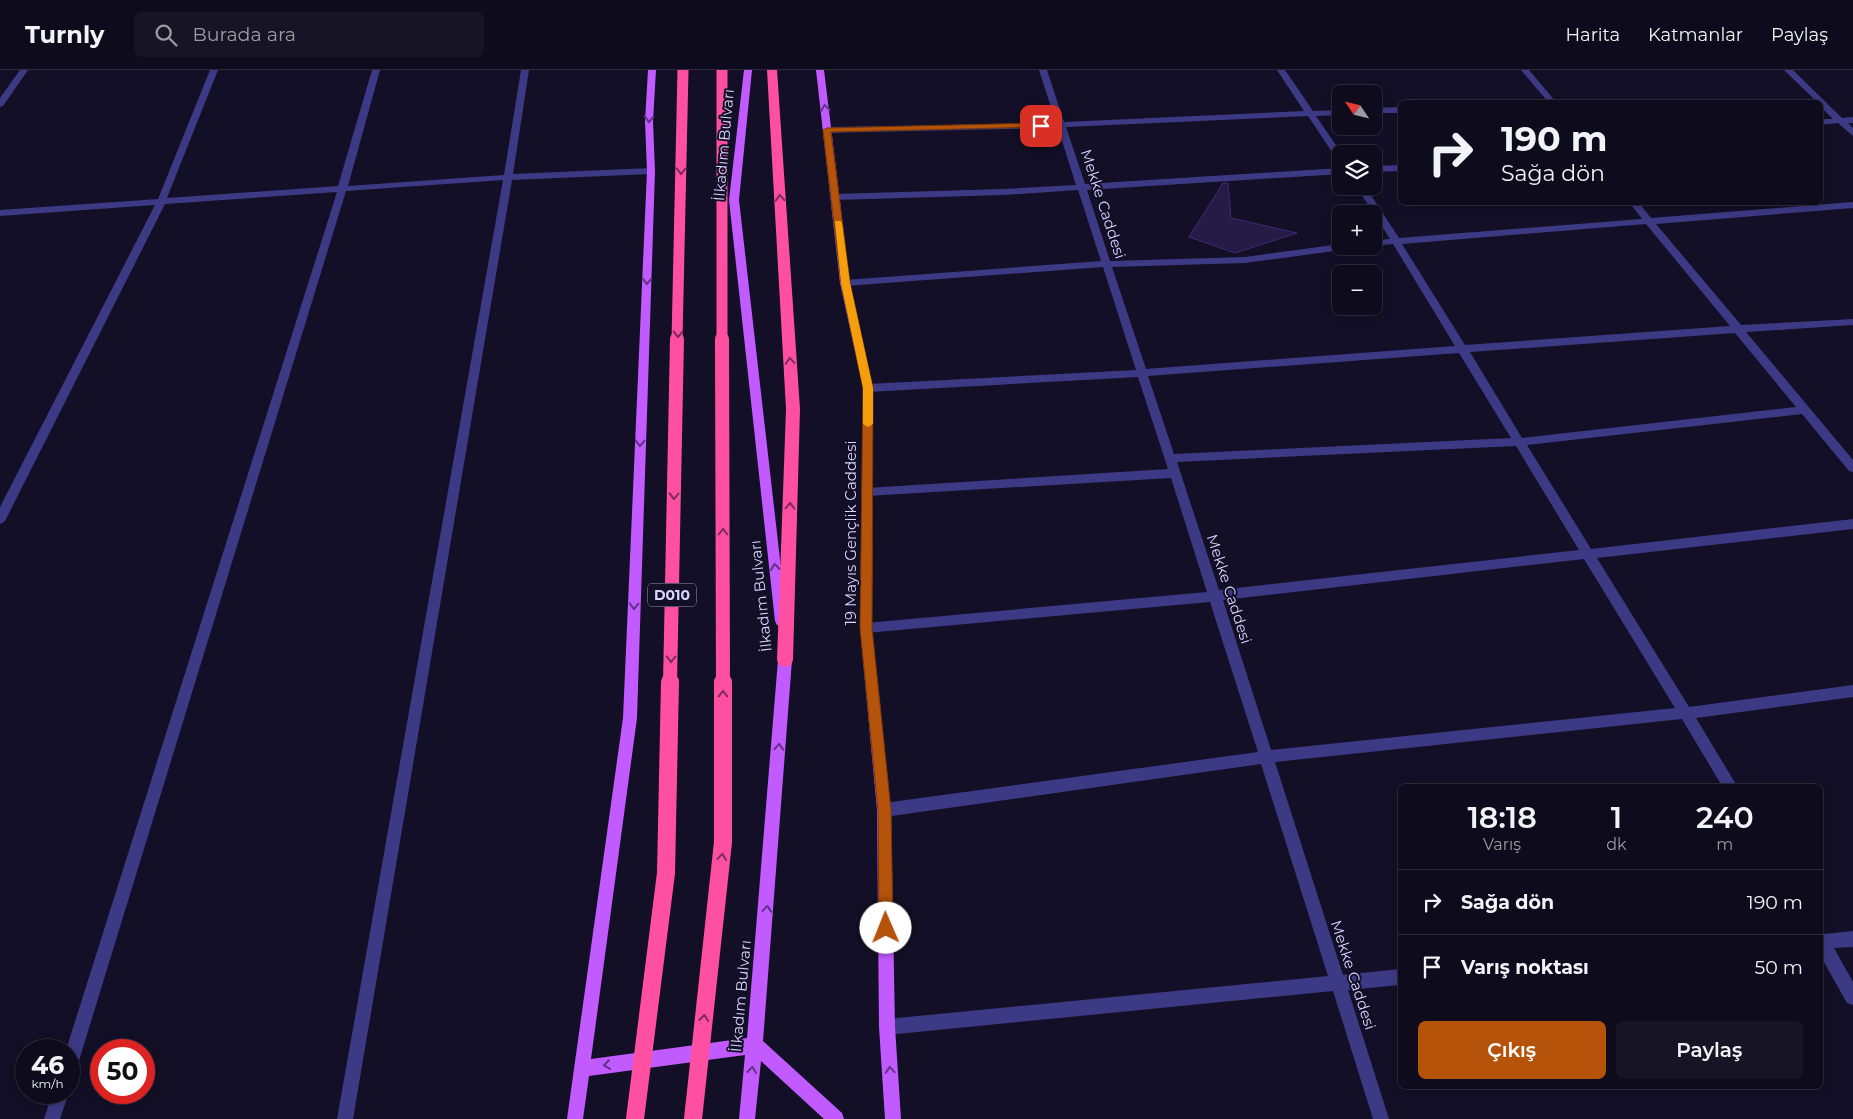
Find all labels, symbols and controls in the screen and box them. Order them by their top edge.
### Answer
search box [134,12,484,57]
text: Turnly [25,20,104,49]
icon: search [152,21,180,49]
text: Burada ara [192,23,296,46]
text: Harita [1565,24,1620,46]
text: Katmanlar [1648,24,1743,46]
text: Paylaş [1771,24,1828,46]
north arrow [1332,85,1382,135]
map controls [1332,85,1382,315]
street label: İlkadım Bulvarı [709,88,738,202]
one-way arrow [820,103,831,111]
pin [1020,105,1062,147]
icon: arrive [1027,112,1055,140]
one-way arrow [644,115,655,123]
text: 190 m [1501,117,1607,160]
icon: right [1418,120,1483,185]
button: layers [1332,145,1382,195]
street label: Mekke Caddesi [1077,147,1130,261]
text: Sağa dön [1501,160,1605,187]
one-way arrow [676,168,686,175]
one-way arrow [774,194,785,202]
button: + [1332,205,1382,255]
button: − [1332,265,1382,315]
one-way arrow [641,277,652,285]
one-way arrow [672,330,683,338]
one-way arrow [785,356,796,364]
one-way arrow [635,440,646,448]
street label: 19 Mayıs Gençlik Caddesi [841,441,860,626]
one-way arrow [669,492,679,500]
one-way arrow [785,502,795,510]
one-way arrow [718,528,728,536]
street label: Mekke Caddesi [1203,532,1256,646]
street label: İlkadım Bulvarı [745,539,776,653]
one-way arrow [770,563,781,571]
road number: D010 [648,584,696,606]
one-way arrow [629,602,639,610]
one-way arrow [666,655,676,663]
one-way arrow [718,690,728,698]
one-way arrow [773,742,784,750]
text: 18:18 [1467,799,1537,836]
text: 1 [1611,799,1622,836]
text: 240 [1696,799,1754,836]
text: Varış [1483,835,1521,854]
text: dk [1606,835,1627,854]
text: m [1716,835,1733,854]
one-way arrow [716,852,727,860]
icon: right [1418,888,1446,916]
text: Sağa dön [1461,891,1554,914]
text: 190 m [1747,891,1803,914]
position arrow [859,901,911,953]
one-way arrow [761,904,772,912]
street label: Mekke Caddesi [1327,918,1380,1032]
street label: İlkadım Bulvarı [726,939,755,1053]
icon: arrive [1418,953,1446,981]
text: Varış noktası [1461,956,1589,979]
text: 50 m [1755,956,1803,979]
one-way arrow [698,1014,709,1022]
button: Çıkış [1418,1021,1606,1079]
button: Paylaş [1616,1021,1803,1079]
speed limit sign: 50 [90,1039,155,1104]
text: 46 [31,1050,64,1080]
one-way arrow [603,1060,611,1070]
one-way arrow [746,1066,757,1074]
one-way arrow [885,1066,896,1074]
text: km/h [31,1076,64,1091]

